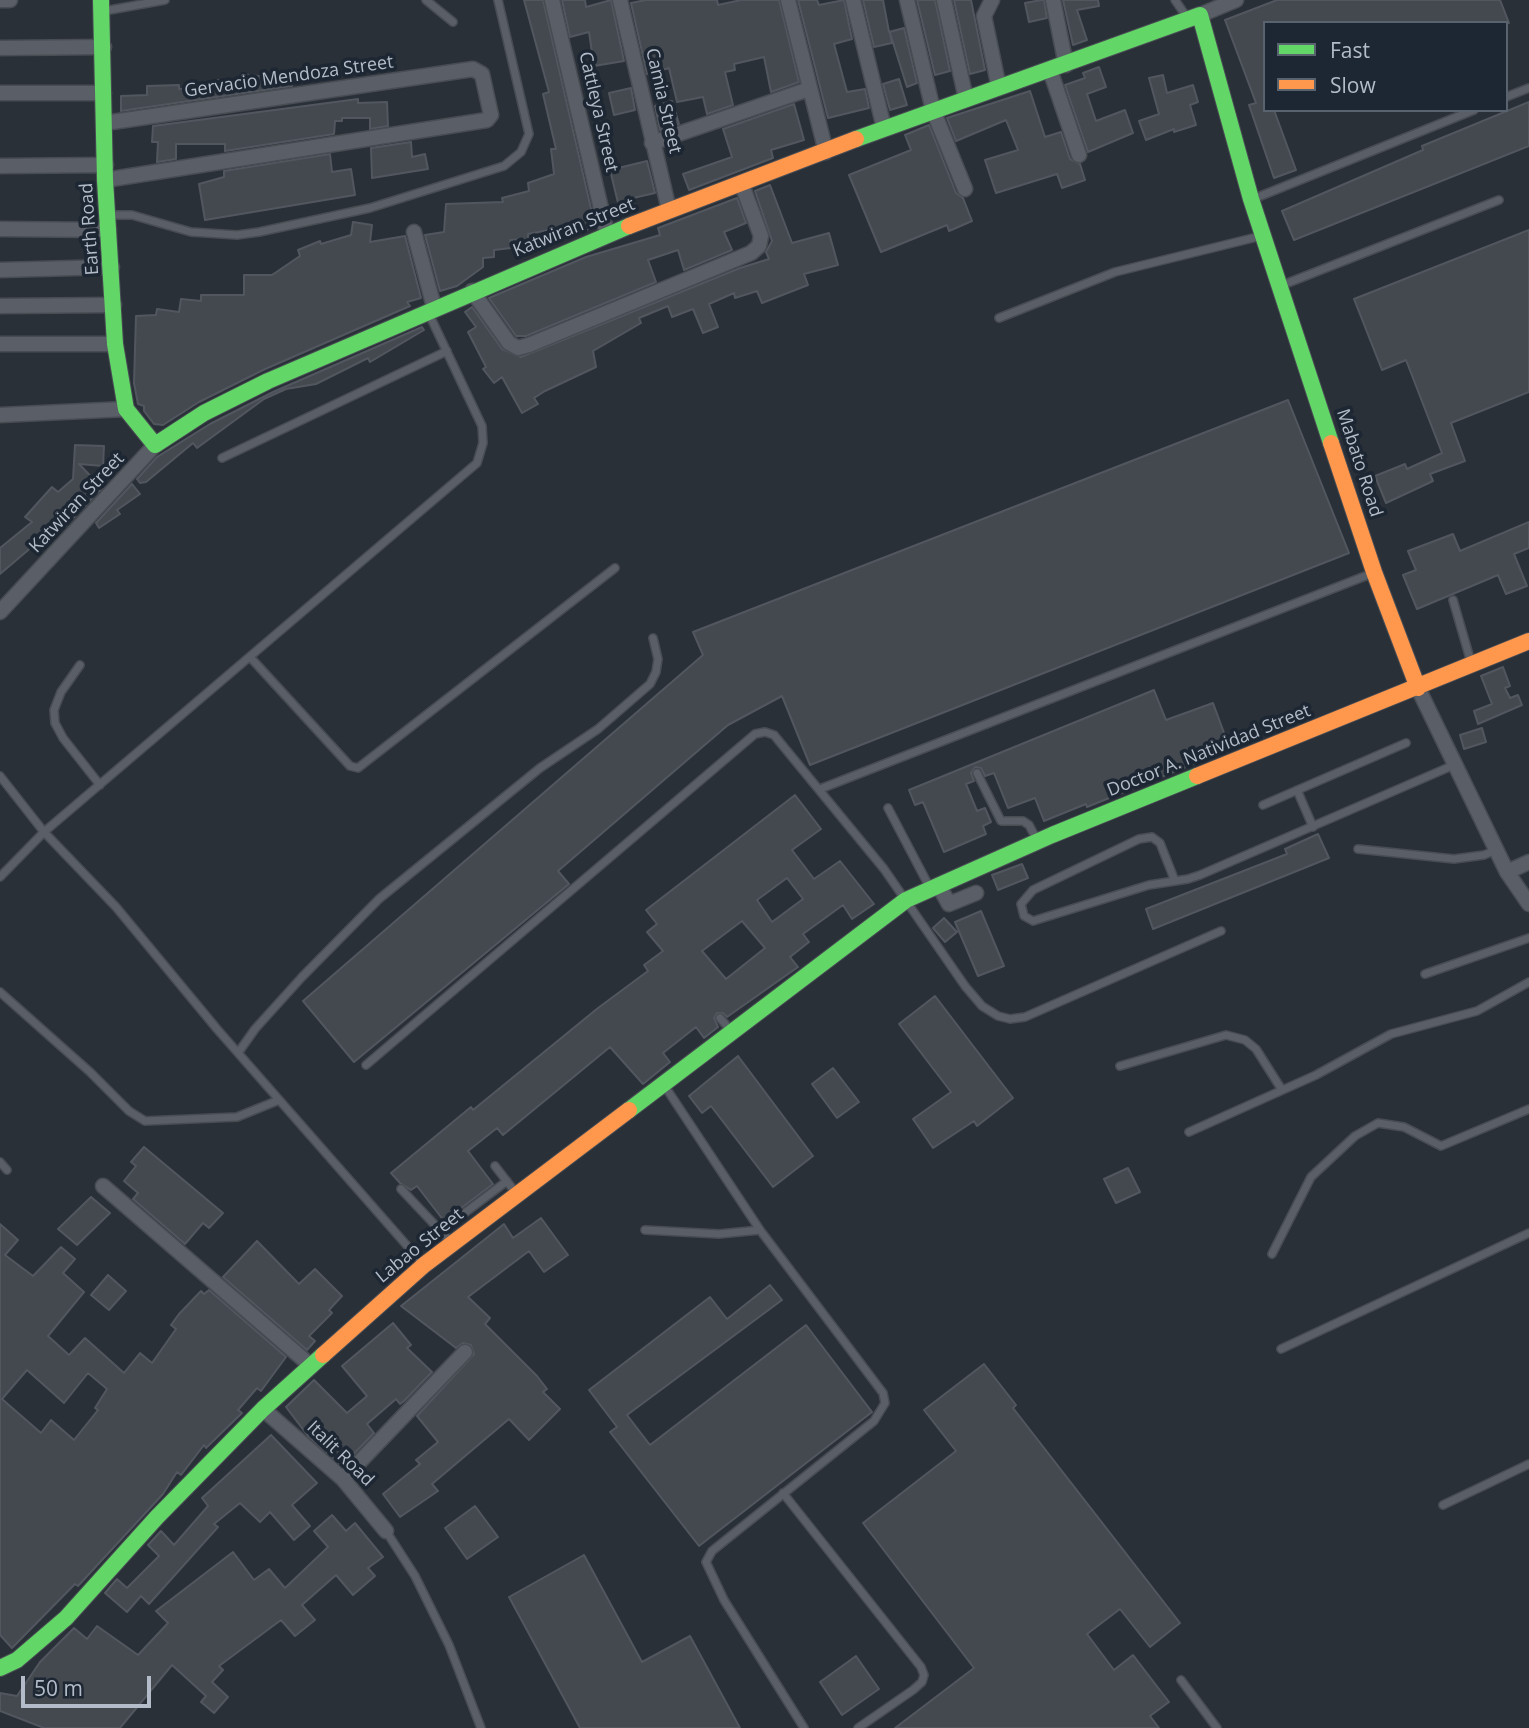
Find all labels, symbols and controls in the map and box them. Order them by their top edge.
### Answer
legend [1263,21,1508,112]
text: Fast [1330,36,1370,64]
street label: Camia Street [640,46,686,156]
street label: Cattleya Street [574,50,622,174]
street label: Gervacio Mendoza Street [183,52,395,102]
text: Slow [1330,71,1376,99]
street label: Earth Road [76,182,104,276]
street label: Katwiran Street [510,194,638,262]
street label: Mabato Road [1331,406,1387,520]
street label: Katwiran Street [25,448,129,558]
street label: Doctor A. Natividad Street [1104,700,1314,802]
street label: Labao Street [372,1204,468,1288]
street label: Italit Road [302,1417,378,1491]
scale bar [24,1662,154,1706]
text: 50 m [34,1674,83,1702]

